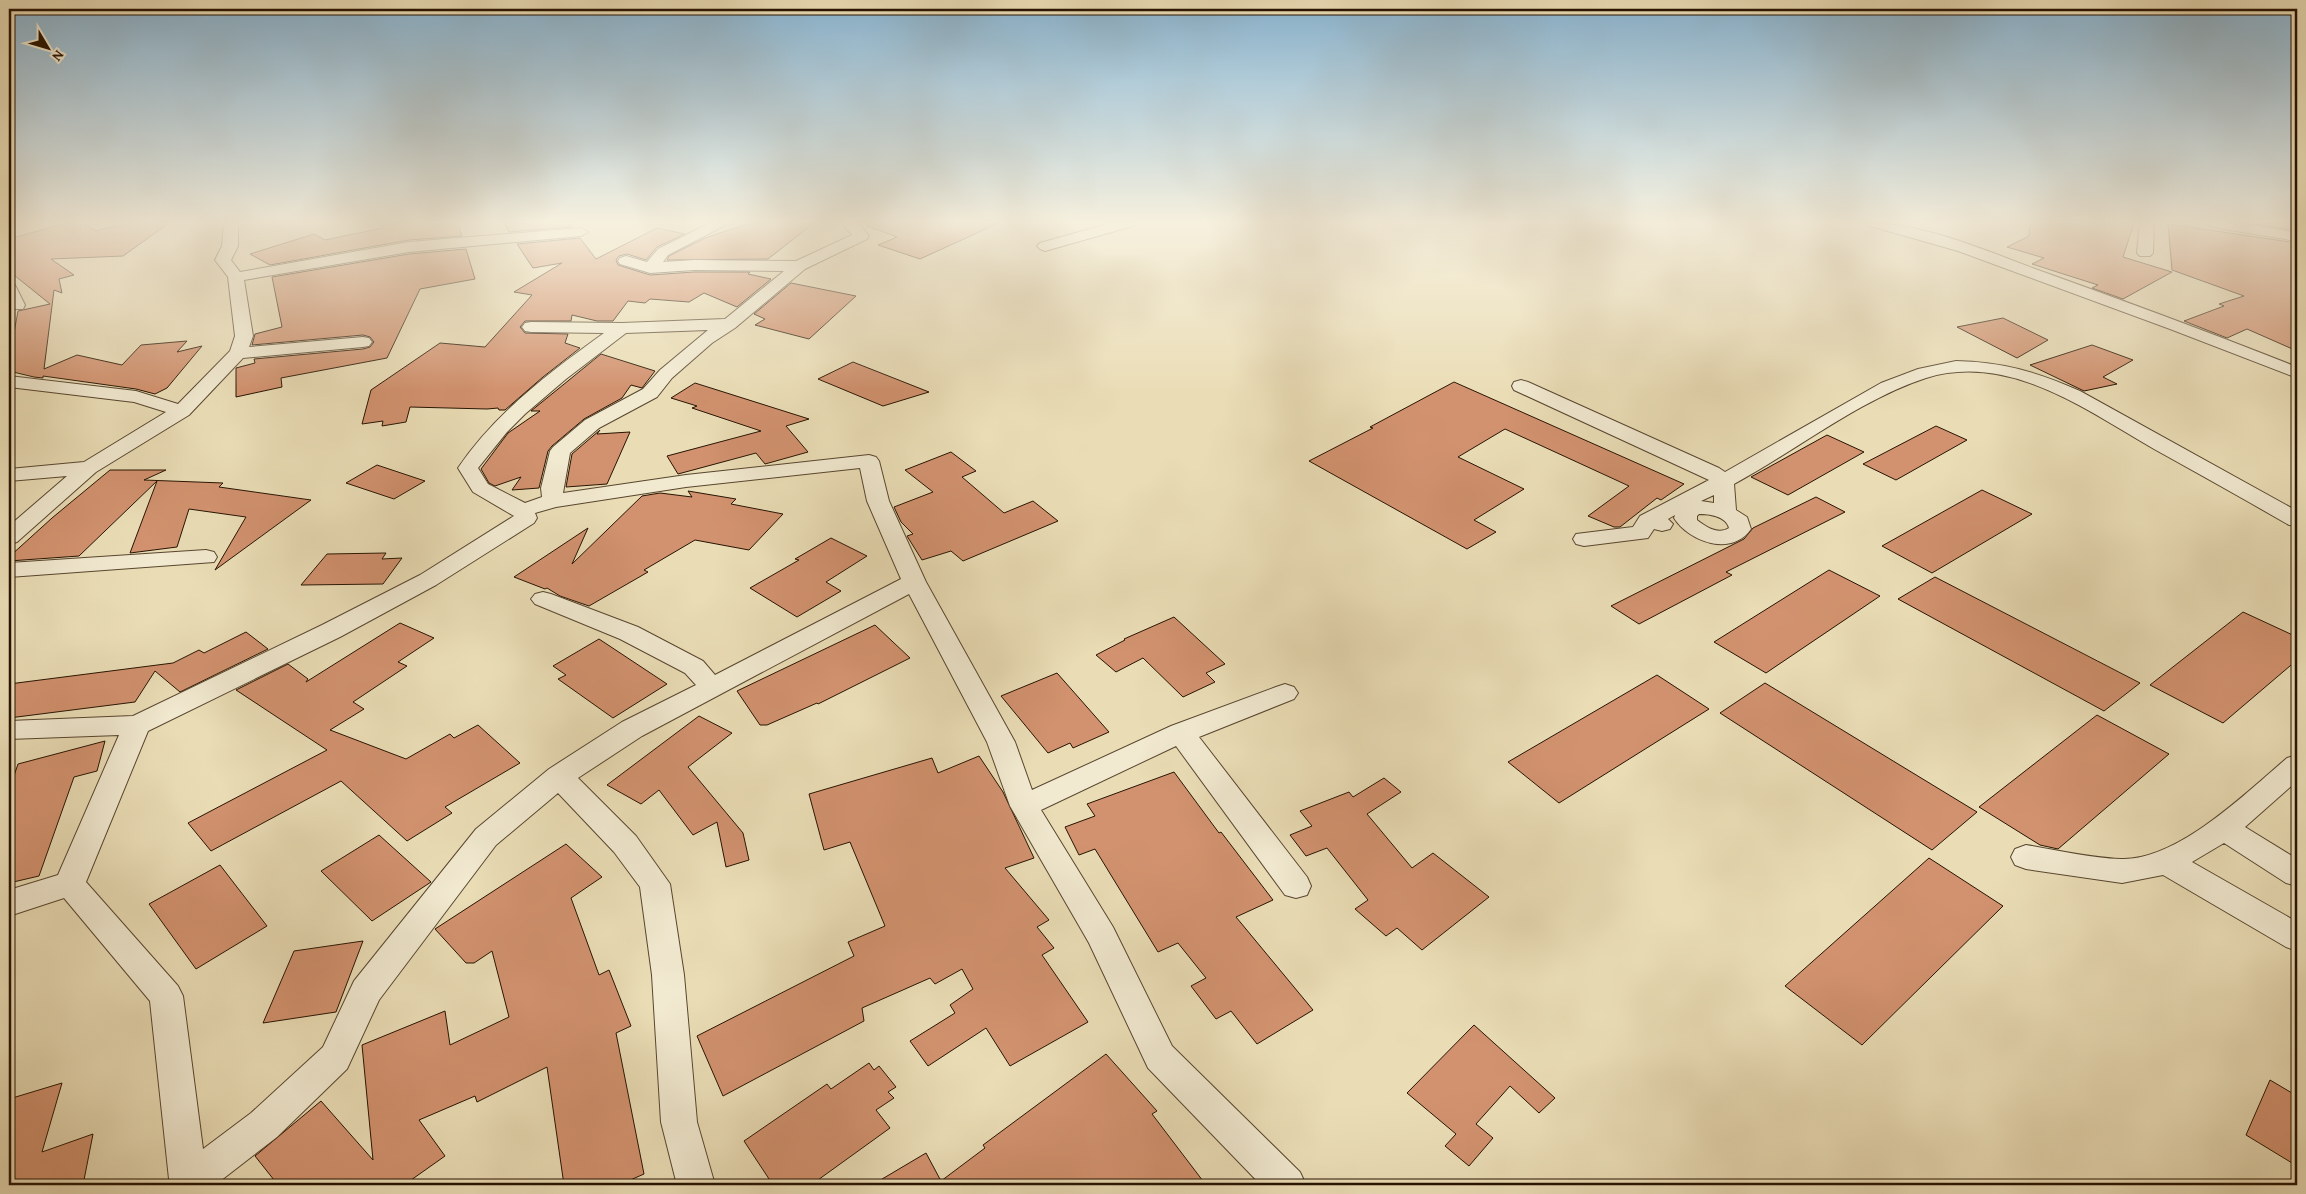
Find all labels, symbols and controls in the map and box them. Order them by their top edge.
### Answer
north arrow [22,22,72,72]
text: N [47,46,69,66]

